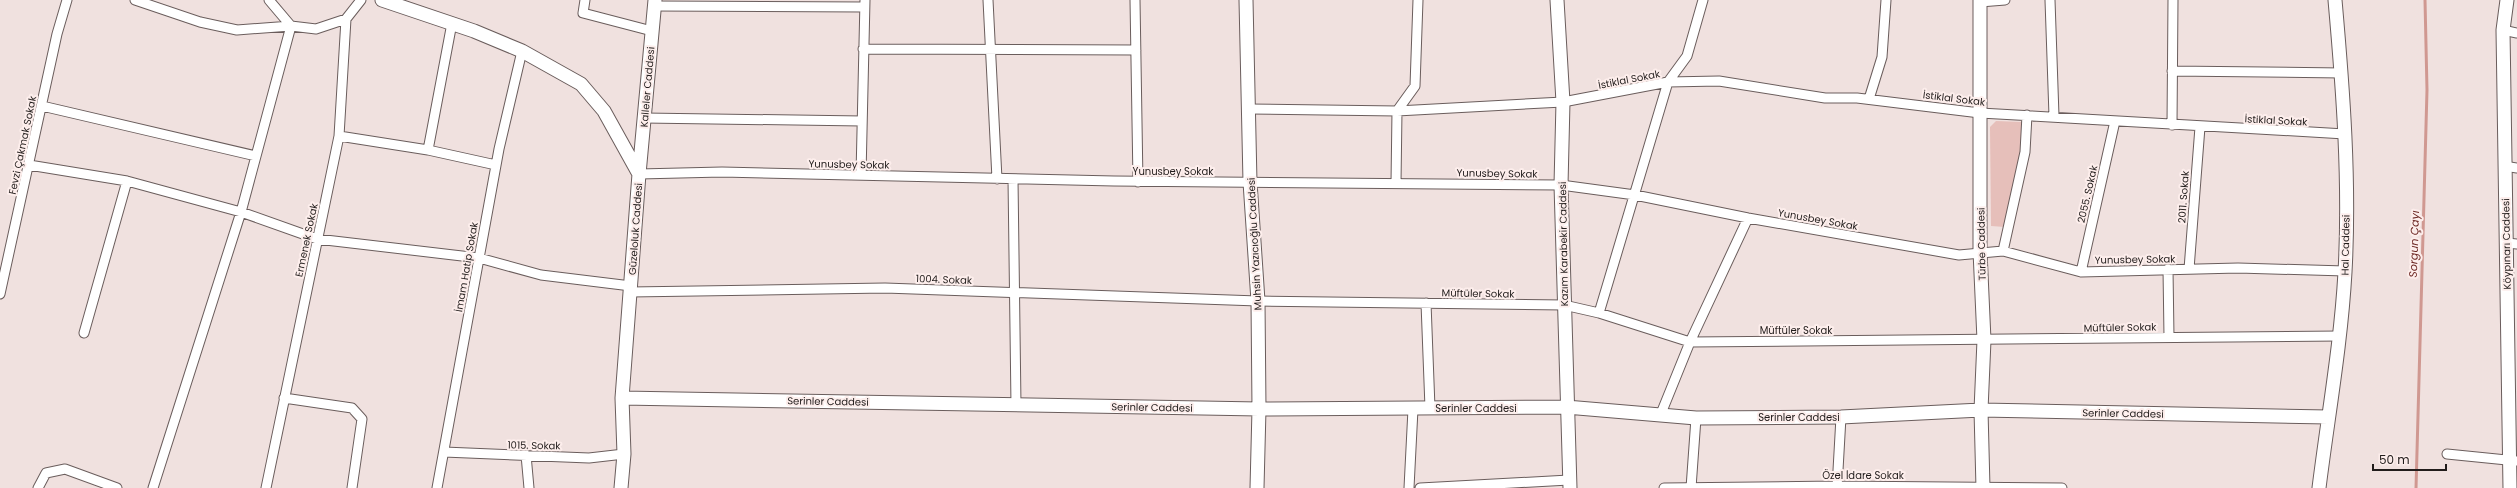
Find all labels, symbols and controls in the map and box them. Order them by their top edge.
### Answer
street label: Kalleler Caddesi [637,46,658,128]
street label: İstiklal Sokak [1597,66,1662,93]
street label: İstiklal Sokak [1922,87,1987,110]
street label: Fevzi Çakmak Sokak [5,94,40,196]
street label: İstiklal Sokak [2244,111,2308,130]
street label: Yunusbey Sokak [808,156,890,173]
street label: 2055. Sokak [2074,163,2102,224]
street label: Yunusbey Sokak [1133,164,1214,179]
street label: Yunusbey Sokak [1456,165,1538,182]
street label: 2011. Sokak [2174,169,2193,224]
street label: Muhsin Yazıcıoğlu Caddesi [1244,177,1265,311]
street label: Kazım Karabekir Caddesi [1555,181,1572,307]
street label: Güzeloluk Caddesi [625,182,646,276]
street label: Köypınarı Caddesi [2498,198,2515,290]
street label: Ermenek Sokak [291,201,322,278]
street label: Yunusbey Sokak [1777,205,1860,234]
street label: Türbe Caddesi [1973,207,1990,281]
water label: Sorgun Çayı [2405,210,2423,278]
street label: Hal Caddesi [2337,215,2354,275]
street label: İmam Hatip Sokak [451,220,482,313]
street label: Yunusbey Sokak [2094,251,2176,268]
street label: 1004. Sokak [916,271,973,288]
street label: Müftüler Sokak [1441,285,1515,302]
street label: Müftüler Sokak [2084,319,2157,336]
street label: Müftüler Sokak [1760,323,1833,338]
street label: Serinler Caddesi [787,393,869,410]
street label: Serinler Caddesi [1111,399,1193,416]
street label: Serinler Caddesi [1435,401,1517,416]
street label: Serinler Caddesi [2082,405,2164,422]
street label: Serinler Caddesi [1758,410,1840,425]
street label: 1015. Sokak [507,438,561,453]
scale bar [2373,446,2446,472]
text: 50 m [2379,451,2410,468]
street label: Özel İdare Sokak [1822,468,1905,483]

